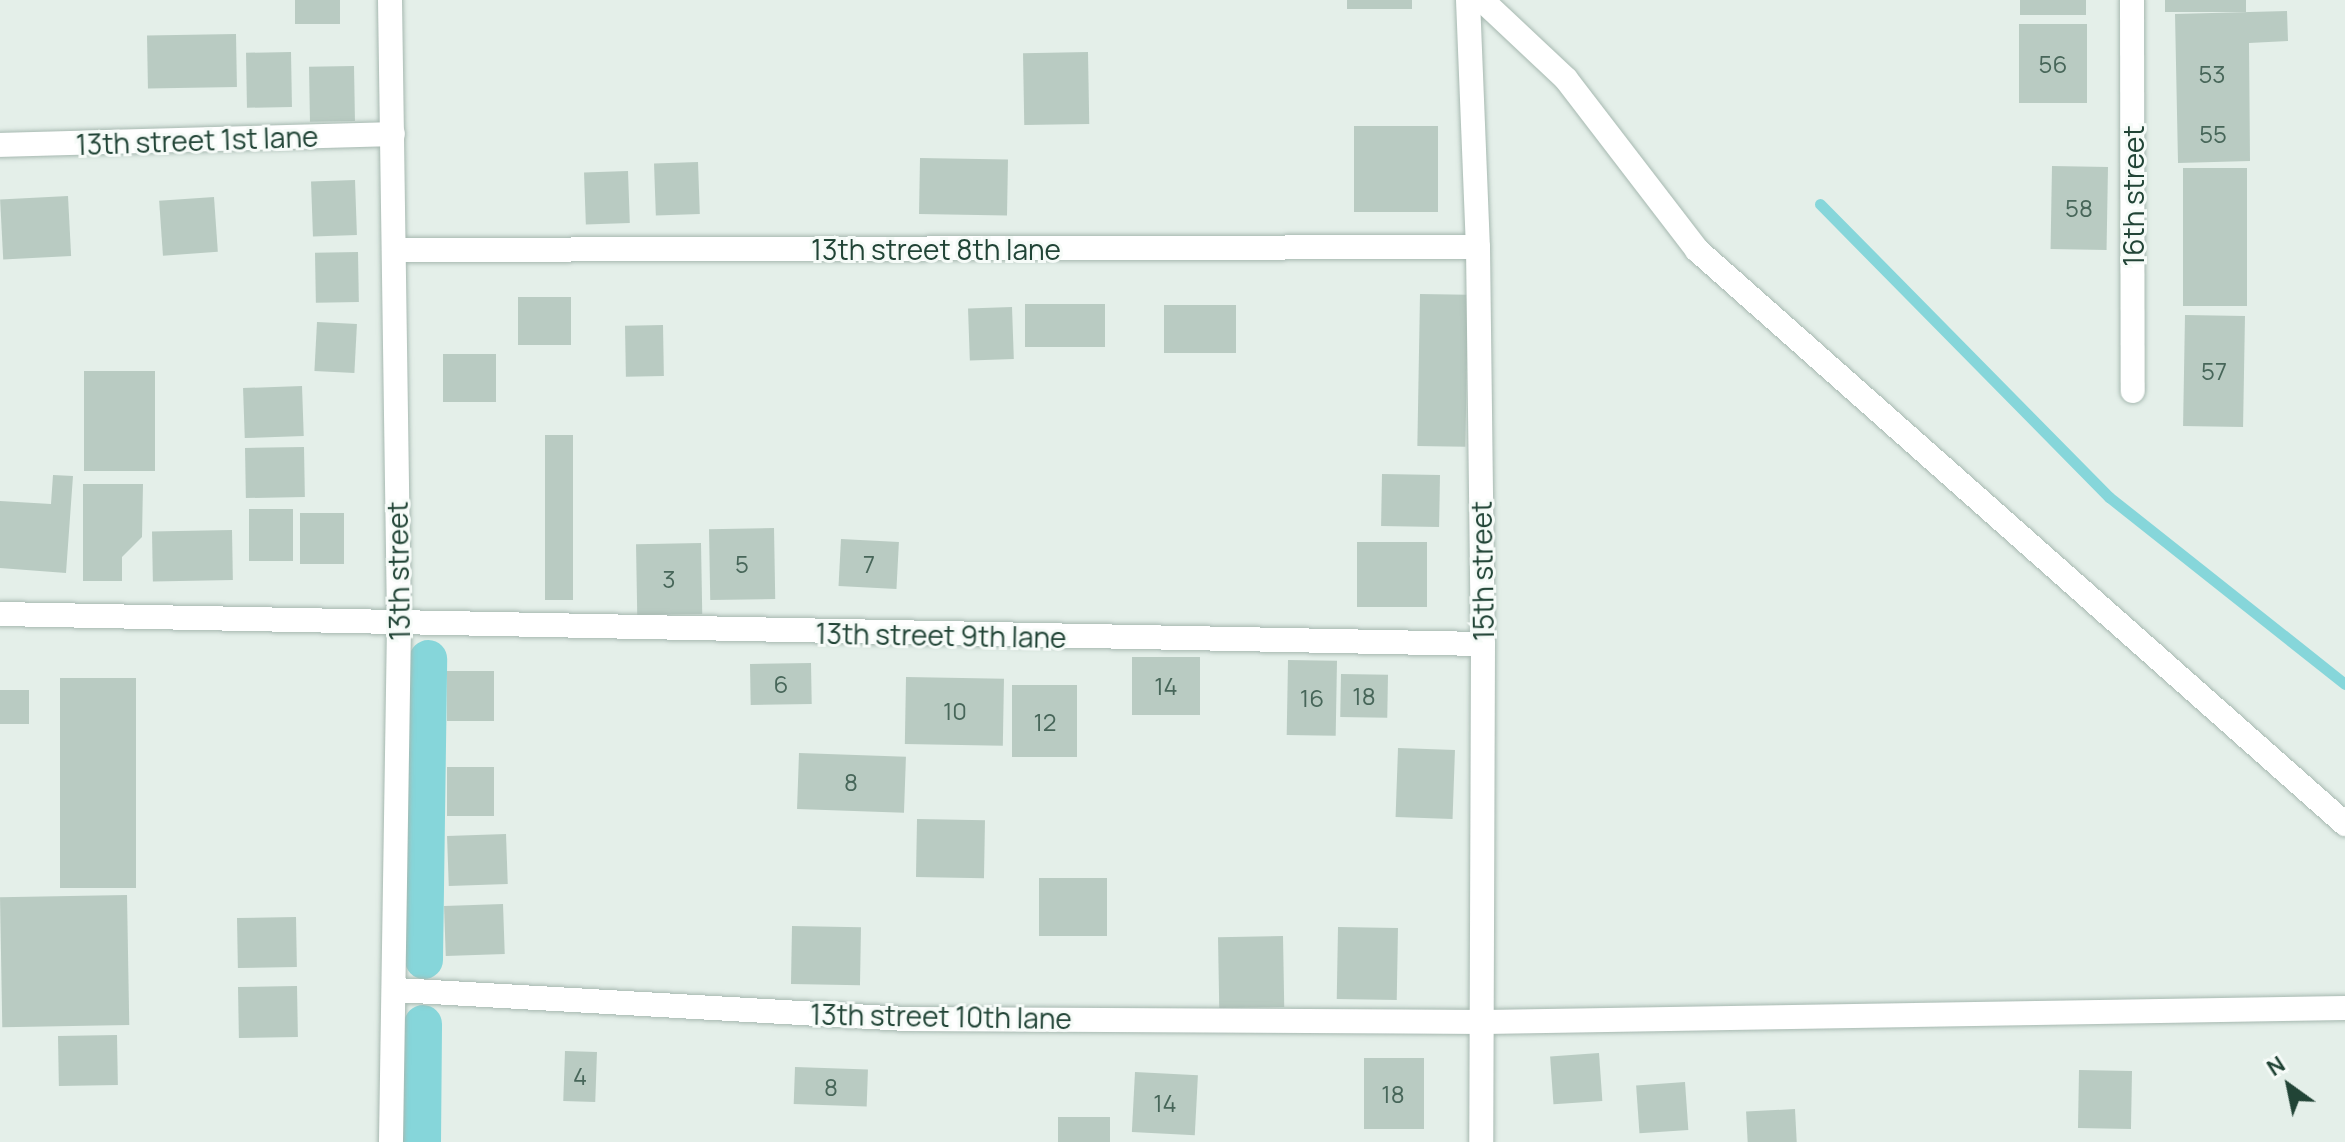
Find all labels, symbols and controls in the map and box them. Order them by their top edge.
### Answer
house number: 56 [2039,50,2067,78]
house number: 53 [2198,60,2226,88]
street label: 13th street 1st lane [75,119,319,161]
house number: 55 [2199,120,2227,148]
street label: 16th street [2116,125,2150,267]
house number: 58 [2065,194,2093,222]
street label: 13th street 8th lane [811,232,1061,266]
house number: 57 [2201,357,2227,385]
street label: 13th street [380,501,416,641]
street label: 15th street [1464,501,1500,641]
house number: 5 [735,550,749,578]
house number: 7 [863,550,875,578]
house number: 3 [662,565,676,593]
street label: 13th street 9th lane [815,616,1067,654]
house number: 6 [774,670,788,698]
house number: 14 [1154,672,1178,700]
house number: 18 [1352,682,1376,710]
house number: 16 [1300,684,1324,712]
house number: 10 [943,697,967,725]
house number: 12 [1033,708,1057,736]
house number: 8 [844,768,858,796]
street label: 13th street 10th lane [810,997,1072,1035]
north arrow [2249,1046,2329,1126]
text: N [2261,1049,2291,1083]
house number: 4 [573,1062,587,1090]
house number: 8 [824,1073,838,1101]
house number: 18 [1381,1080,1405,1108]
house number: 14 [1153,1089,1177,1117]

